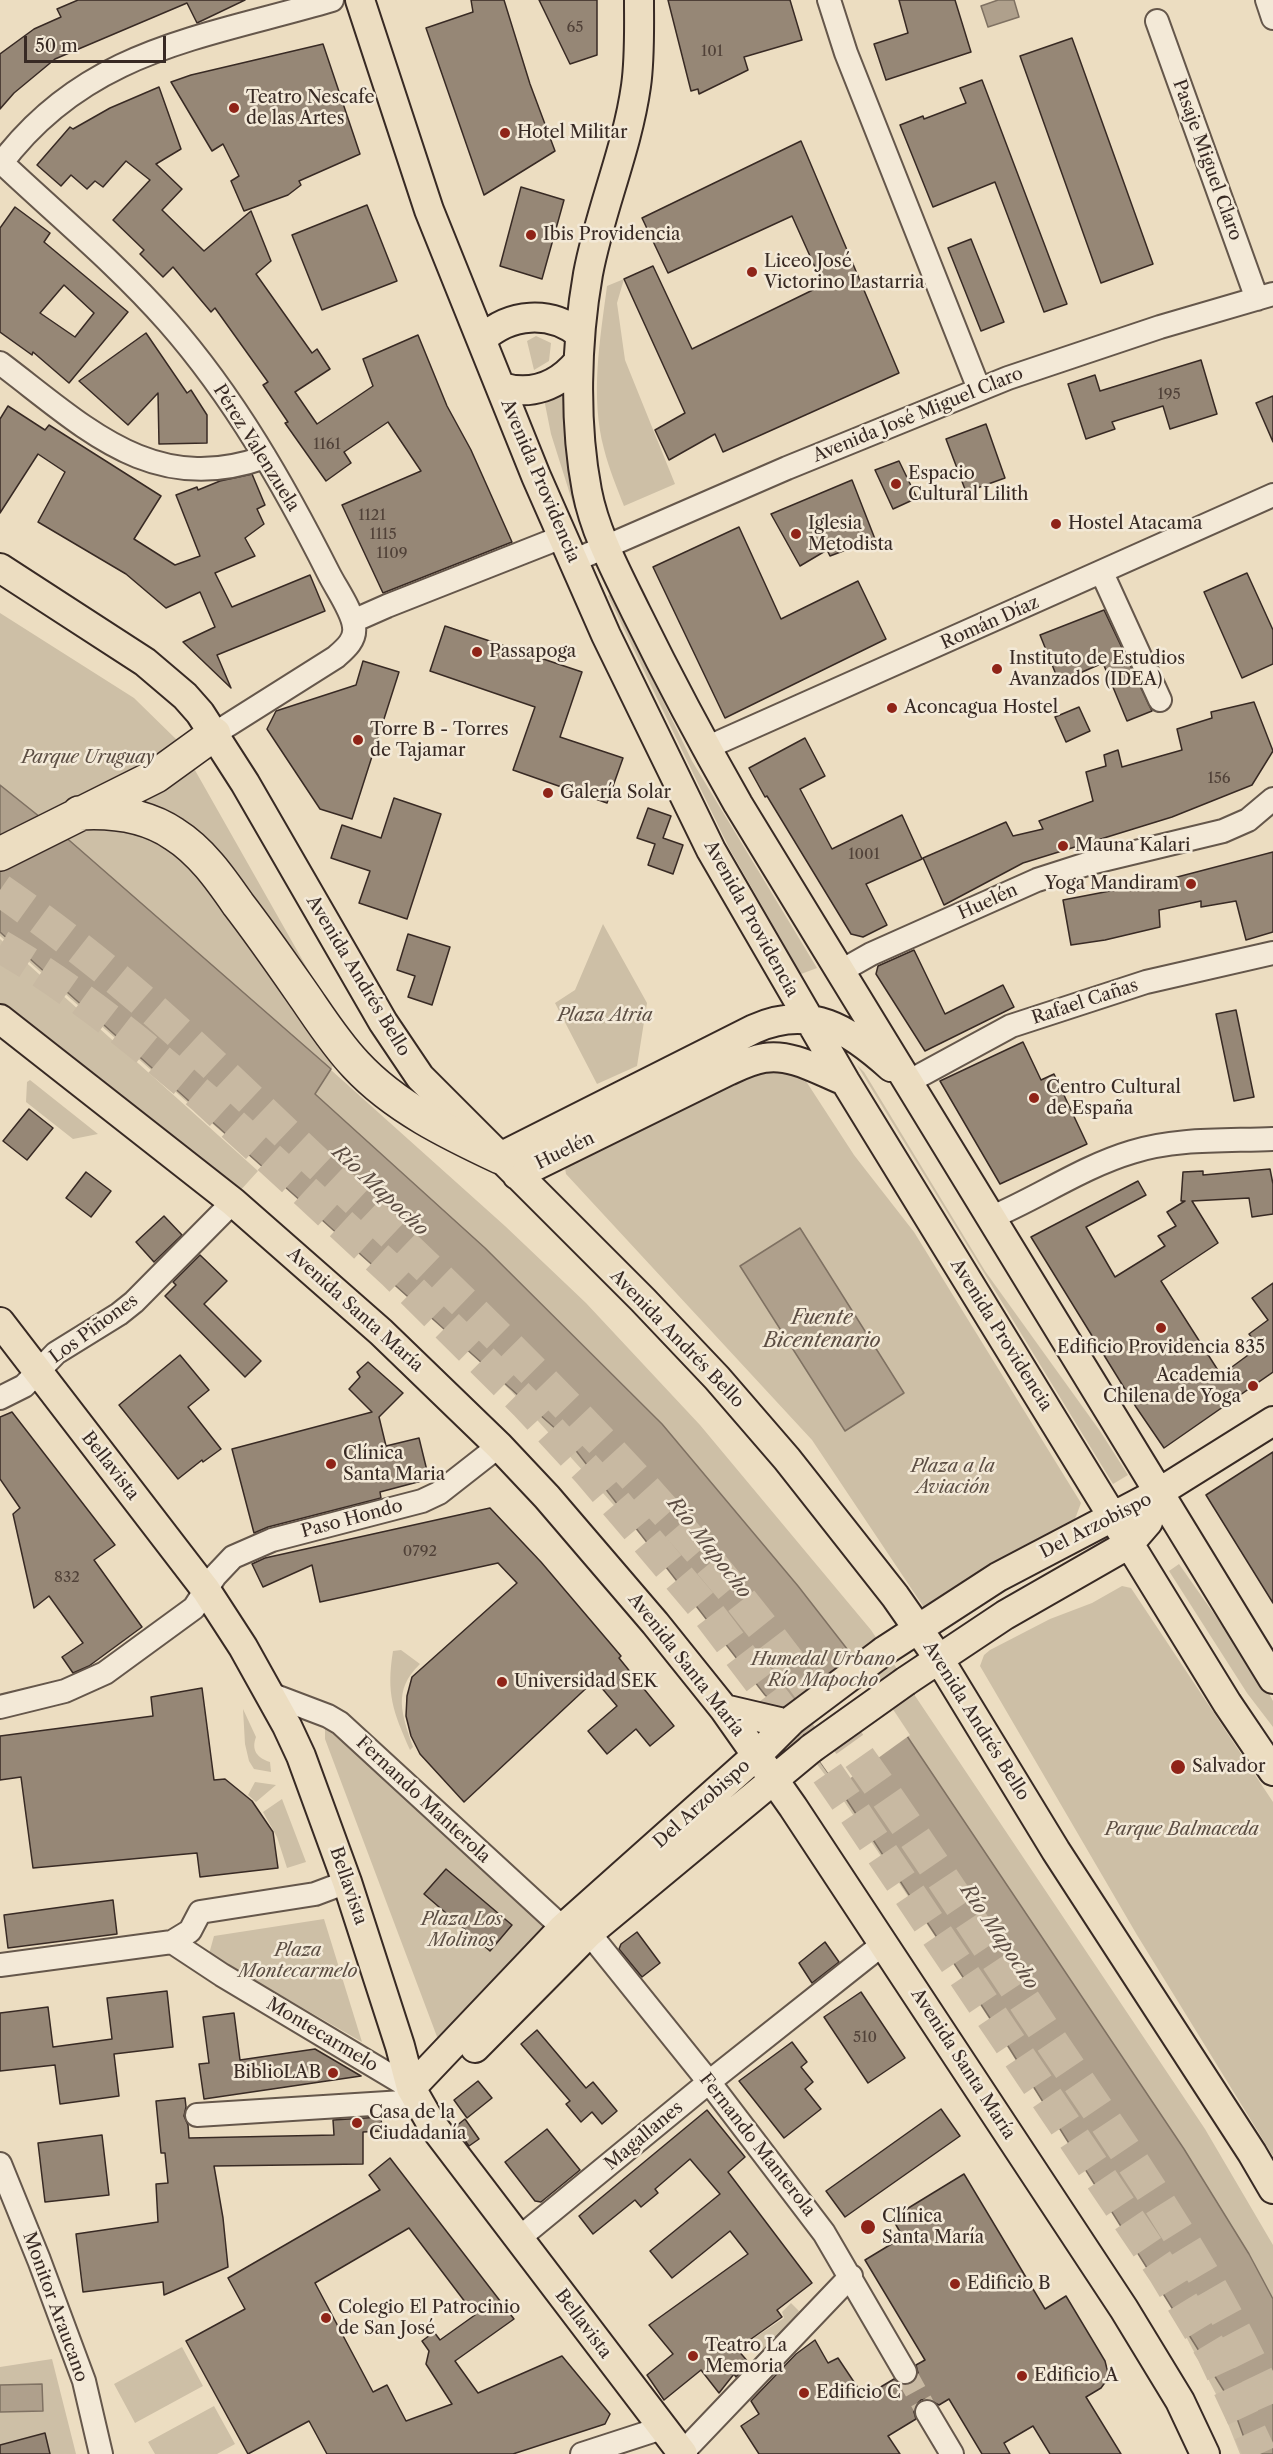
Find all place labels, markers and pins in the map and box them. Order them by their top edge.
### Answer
place label: Teatro Nescafe de las Artes [246,87,374,130]
marker: Teatro Nescafe de las Artes [227,101,241,115]
place label: Hotel Militar [517,122,628,144]
marker: Hotel Militar [498,126,512,140]
place label: Ibis Providencia [543,224,680,246]
marker: Ibis Providencia [524,228,538,242]
place label: Liceo José Victorino Lastarria [764,251,924,294]
marker: Liceo José Victorino Lastarria [745,265,759,279]
place label: Espacio Cultural Lilith [908,463,1029,506]
marker: Espacio Cultural Lilith [889,477,903,491]
place label: Iglesia Metodista [808,513,893,556]
place label: Hostel Atacama [1068,513,1203,535]
marker: Hostel Atacama [1049,517,1063,531]
marker: Iglesia Metodista [789,527,803,541]
place label: Passapoga [489,641,576,663]
marker: Passapoga [470,645,484,659]
place label: Instituto de Estudios Avanzados (IDEA) [1009,648,1185,690]
marker: Instituto de Estudios Avanzados (IDEA) [990,662,1004,676]
place label: Aconcagua Hostel [904,697,1058,719]
marker: Aconcagua Hostel [885,701,899,715]
place label: Torre B - Torres de Tajamar [370,719,509,762]
marker: Torre B - Torres de Tajamar [351,733,365,747]
place label: Galería Solar [560,782,671,804]
marker: Galería Solar [541,786,555,800]
place label: Mauna Kalari [1075,835,1191,857]
marker: Mauna Kalari [1056,839,1070,853]
place label: Yoga Mandiram [1045,873,1179,895]
marker: Yoga Mandiram [1184,877,1198,891]
place label: Centro Cultural de España [1046,1077,1181,1120]
marker: Centro Cultural de España [1027,1091,1041,1105]
marker: Edificio Providencia 835 [1154,1321,1168,1335]
place label: Edificio Providencia 835 [1057,1337,1265,1359]
place label: Academia Chilena de Yoga [1103,1365,1241,1408]
marker: Academia Chilena de Yoga [1246,1379,1260,1393]
place label: Clínica Santa Maria [343,1443,445,1486]
marker: Clínica Santa Maria [324,1457,338,1471]
place label: Universidad SEK [514,1671,658,1693]
marker: Universidad SEK [495,1675,509,1689]
place label: Salvador [1192,1756,1266,1778]
marker: Salvador [1169,1758,1187,1776]
place label: BiblioLAB [233,2062,321,2084]
marker: BiblioLAB [326,2066,340,2080]
place label: Casa de la Ciudadanía [369,2102,467,2144]
marker: Casa de la Ciudadanía [350,2116,364,2130]
place label: Clínica Santa María [882,2206,984,2248]
marker: Clínica Santa María [859,2218,877,2236]
place label: Edificio B [967,2273,1051,2295]
marker: Edificio B [948,2277,962,2291]
place label: Colegio El Patrocinio de San José [338,2297,520,2340]
marker: Colegio El Patrocinio de San José [319,2311,333,2325]
place label: Teatro La Memoria [705,2335,787,2378]
marker: Teatro La Memoria [686,2349,700,2363]
place label: Edificio A [1034,2365,1118,2387]
marker: Edificio A [1015,2369,1029,2383]
place label: Edificio C [816,2382,901,2404]
marker: Edificio C [797,2386,811,2400]

